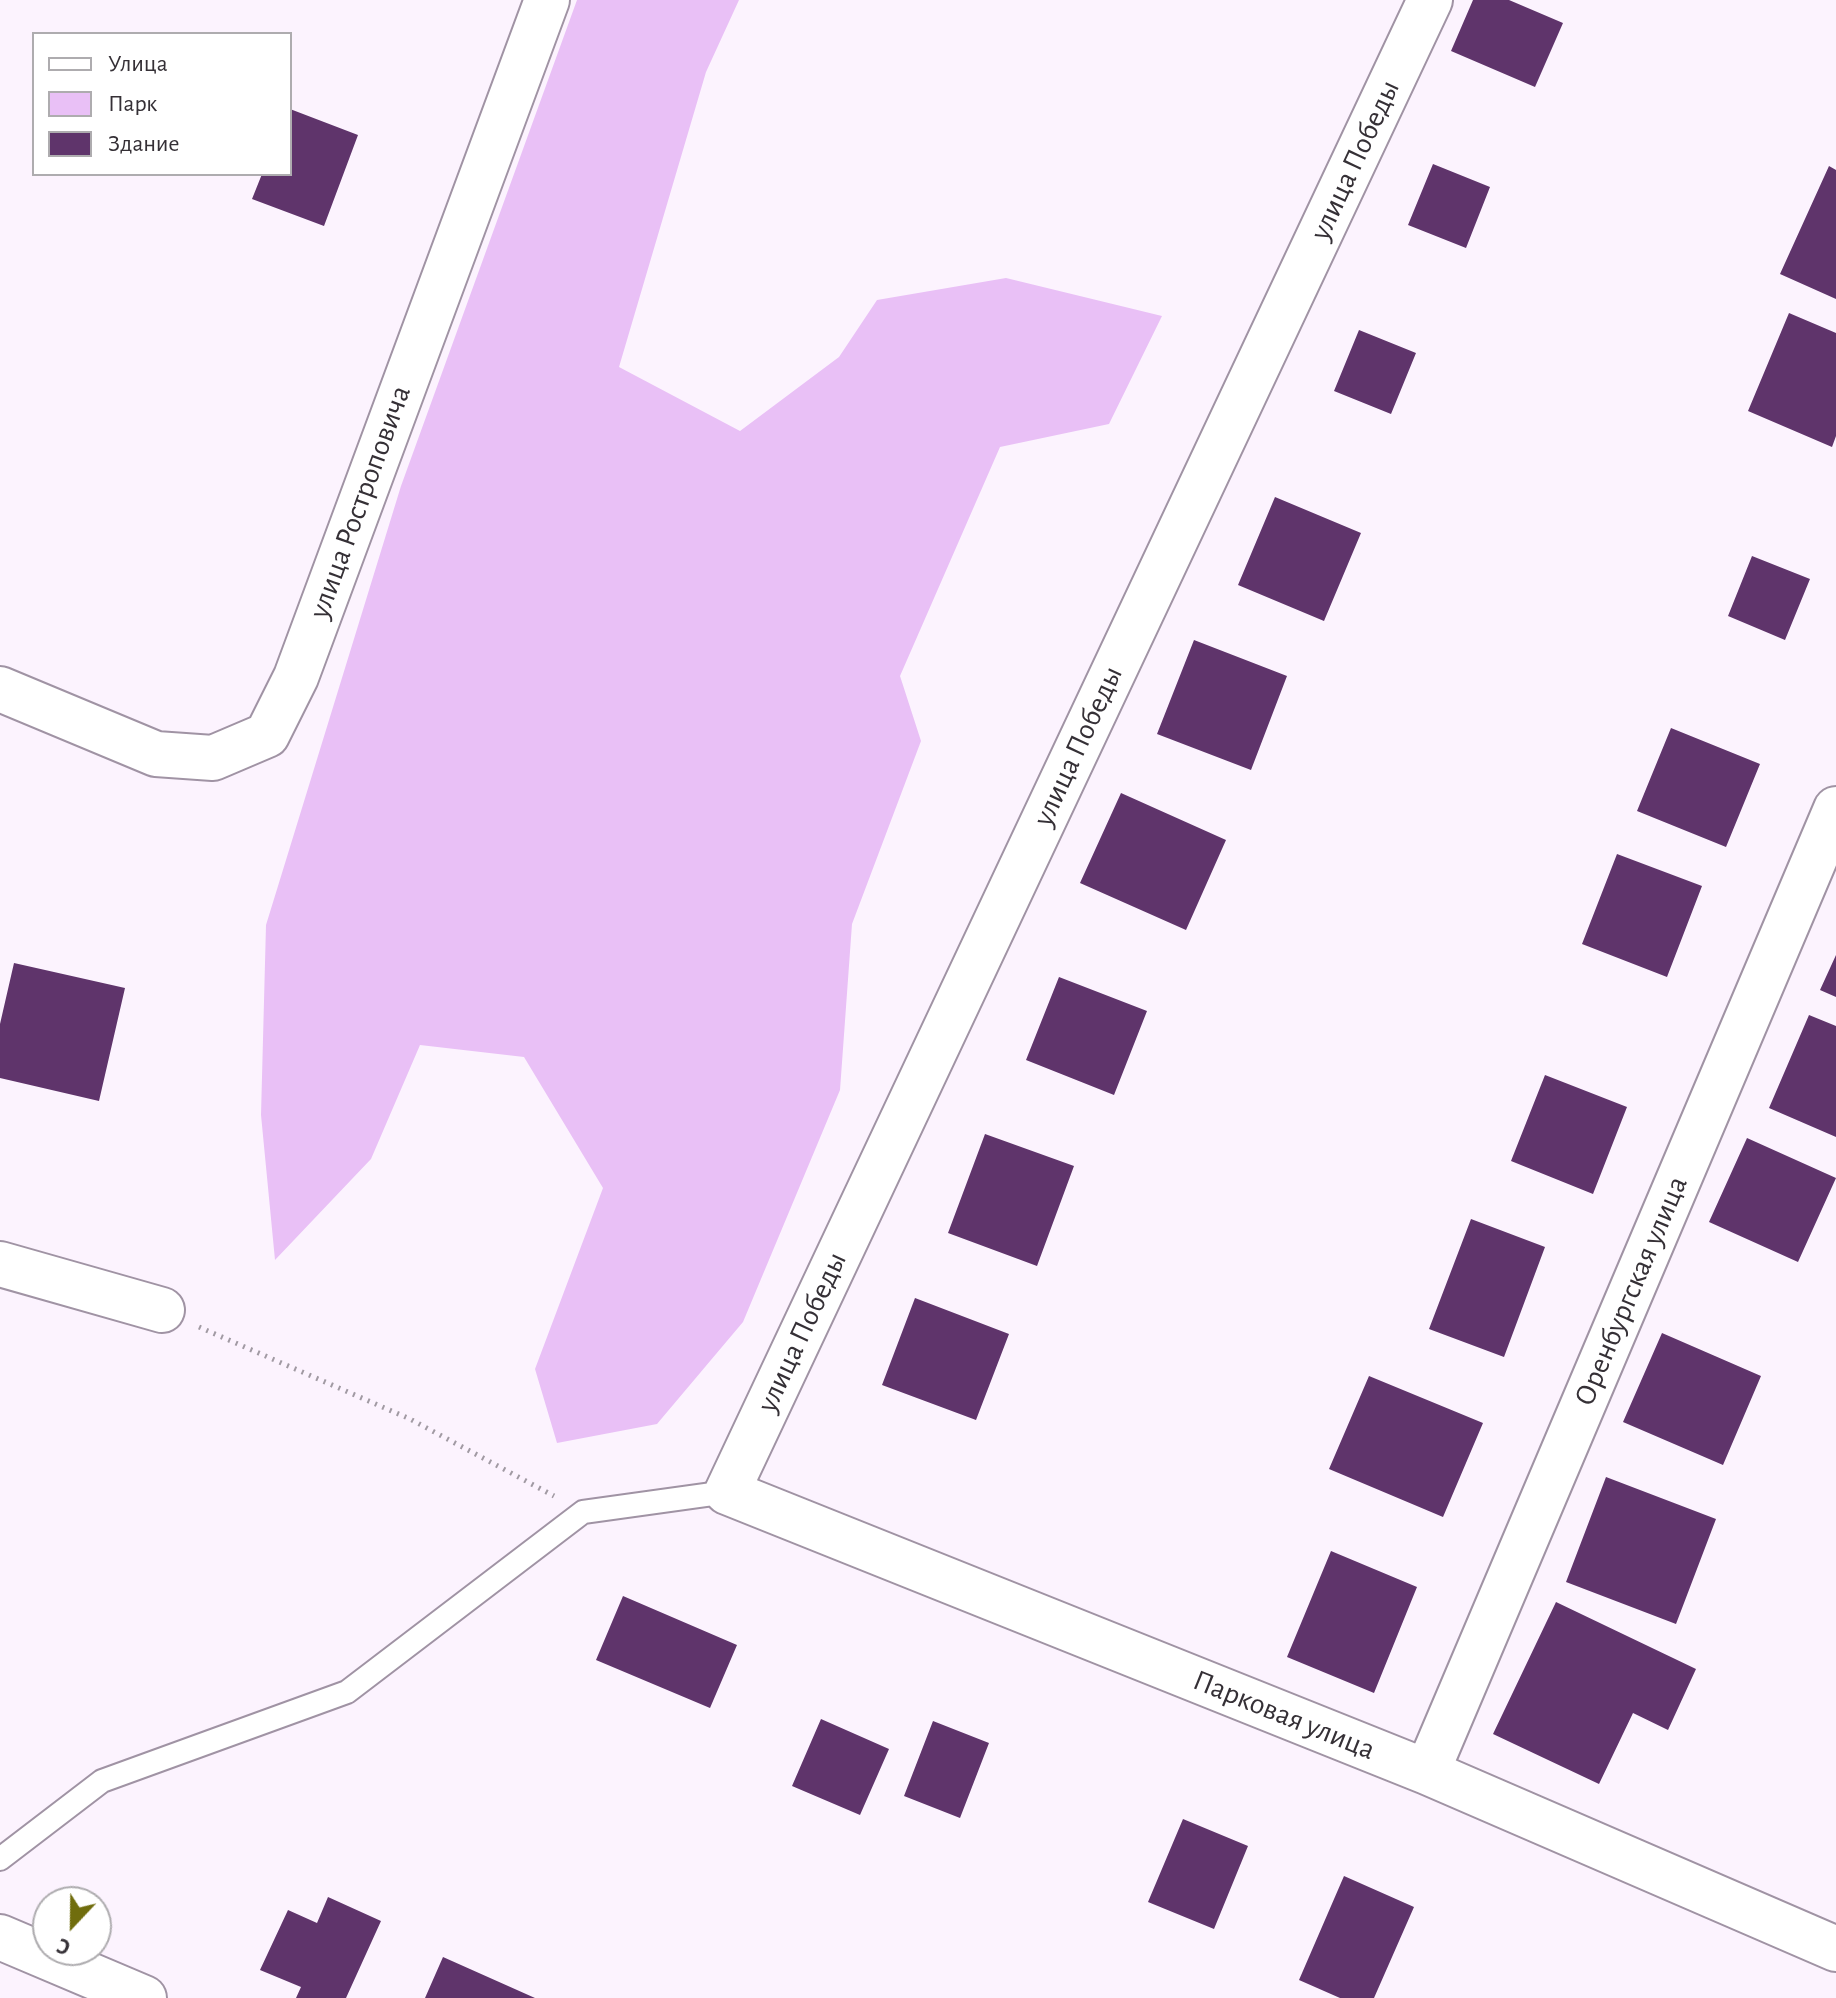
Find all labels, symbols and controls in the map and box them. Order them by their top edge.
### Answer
legend [32,32,292,176]
text: Улица [108,52,168,76]
street label: улица Победы [1302,74,1408,246]
text: Парк [108,92,157,116]
text: Здание [108,132,179,156]
street label: улица Ростроповича [301,381,419,623]
street label: улица Победы [1025,660,1131,832]
street label: Оренбургская улица [1566,1171,1696,1411]
street label: улица Победы [749,1246,855,1418]
street label: Парковая улица [1188,1662,1380,1768]
north arrow [32,1886,112,1966]
text: С [54,1934,74,1959]

